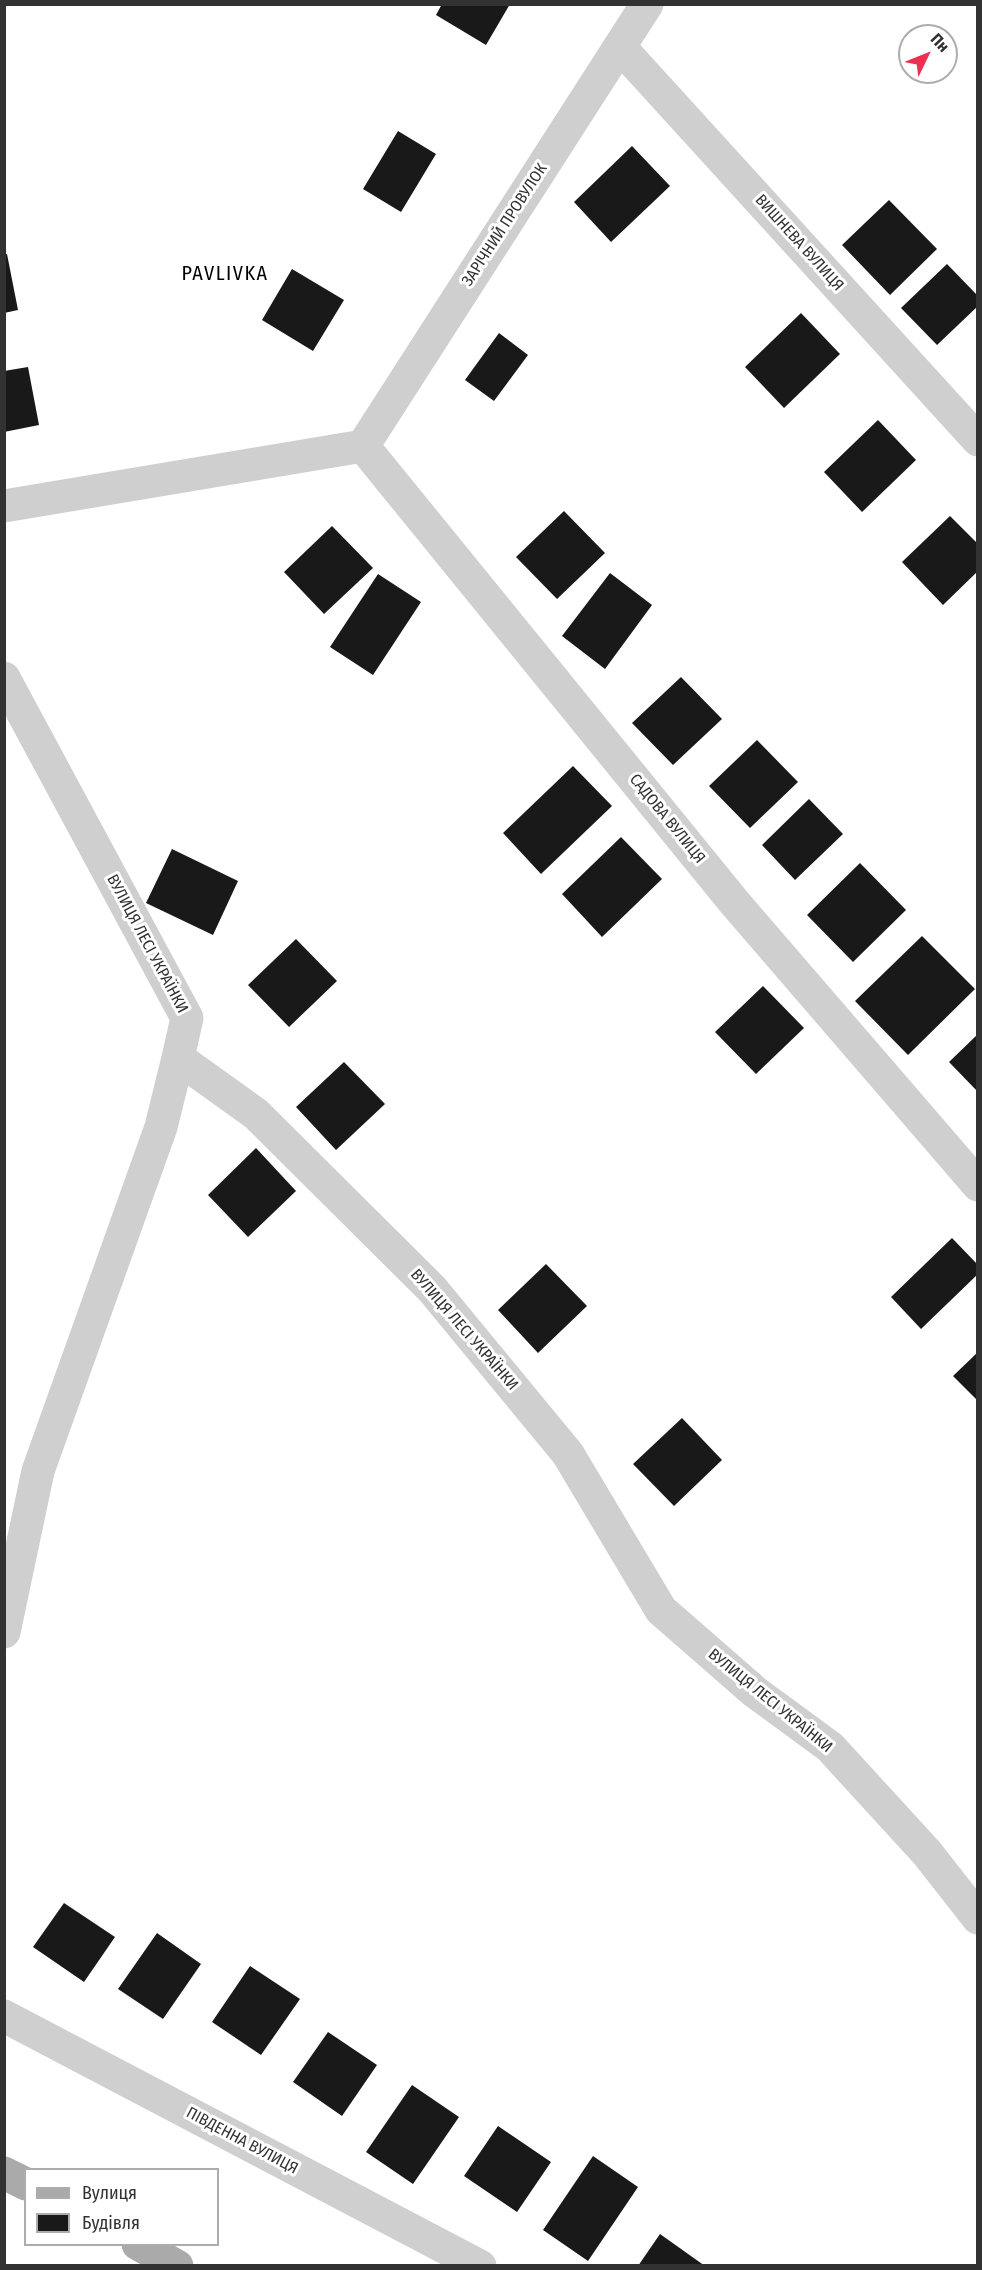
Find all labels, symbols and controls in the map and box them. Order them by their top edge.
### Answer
north arrow [898,24,958,84]
text: Пн [927,30,953,56]
street label: ЗАРІЧНИЙ ПРОВУЛОК [458,160,552,290]
street label: ВИШНЕВА ВУЛИЦЯ [751,191,847,295]
district label: PAVLIVKA [181,262,269,286]
street label: САДОВА ВУЛИЦЯ [625,770,709,868]
street label: ВУЛИЦЯ ЛЕСІ УКРАЇНКИ [102,871,192,1017]
street label: ВУЛИЦЯ ЛЕСІ УКРАЇНКИ [406,1266,522,1394]
street label: ВУЛИЦЯ ЛЕСІ УКРАЇНКИ [704,1645,836,1757]
street label: ПІВДЕННА ВУЛИЦЯ [183,2103,301,2179]
legend [24,2168,219,2246]
text: Вулиця [82,2182,137,2204]
text: Будівля [82,2212,140,2234]

